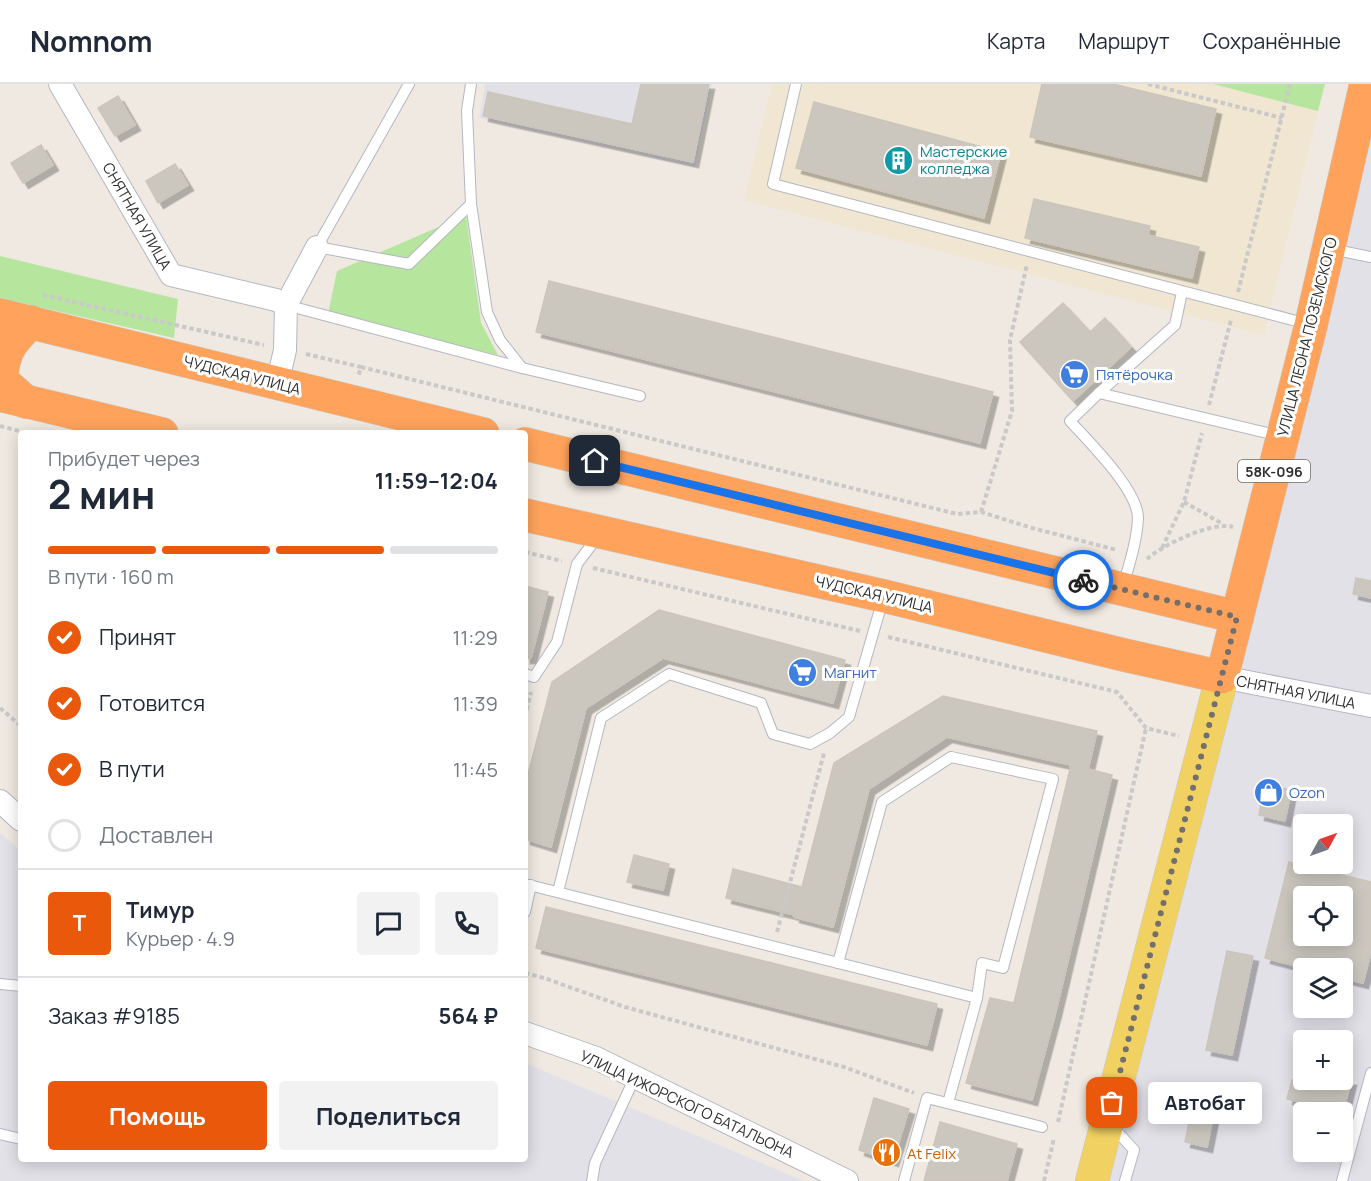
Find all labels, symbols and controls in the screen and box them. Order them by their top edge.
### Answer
text: Nomnom [30,22,152,60]
text: Карта [987,27,1045,55]
text: Маршрут [1078,27,1170,55]
text: Сохранённые [1203,27,1341,55]
place label: Мастерские колледжа [920,141,1008,179]
building icon: Мастерские колледжа [883,144,915,176]
street label: СНЯТНАЯ УЛИЦА [98,158,177,274]
street label: УЛИЦА ЛЕОНА ПОЗЕМСКОГО [1272,235,1342,439]
street label: ЧУДСКАЯ УЛИЦА [181,350,303,400]
supermarket icon: Пятёрочка [1059,358,1091,390]
place label: Пятёрочка [1096,364,1173,385]
pin [569,435,620,486]
icon: home [578,444,611,477]
text: Прибудет через [48,445,200,472]
road number: 58К-096 [1238,460,1310,482]
text: 11:59–12:04 [375,466,498,496]
text: 2 мин [48,467,155,521]
courier [1053,550,1113,610]
text: В пути · 160 m [48,563,174,590]
icon: bike [1067,564,1100,597]
street label: ЧУДСКАЯ УЛИЦА [813,570,935,618]
icon: check [48,621,81,654]
text: Принят [99,622,176,652]
text: 11:29 [453,624,498,651]
supermarket icon: Магнит [787,656,819,688]
place label: Магнит [824,662,877,683]
street label: СНЯТНАЯ УЛИЦА [1235,670,1358,714]
icon: check [48,687,81,720]
text: Готовится [99,688,205,718]
text: 11:39 [453,690,498,717]
icon: check [48,753,81,786]
text: В пути [99,754,165,784]
text: 11:45 [453,756,498,783]
shop icon: Ozon [1252,776,1284,808]
place label: Ozon [1289,782,1325,803]
north arrow [1293,814,1353,874]
map controls [1293,814,1353,1162]
text: Доставлен [99,820,213,850]
button: locate [1293,886,1353,946]
button: chat [357,892,420,955]
button: phone [435,892,498,955]
text: Тимур [126,895,195,925]
text: Т [73,908,86,938]
text: Курьер · 4.9 [126,925,235,952]
button: layers [1293,958,1353,1018]
text: Заказ #9185 [48,1001,180,1031]
text: 564 ₽ [439,1001,498,1031]
button: + [1293,1030,1353,1090]
street label: УЛИЦА ИЖОРСКОГО БАТАЛЬОНА [577,1045,798,1163]
pin [1086,1077,1137,1128]
button: Помощь [48,1081,267,1150]
button: Поделиться [279,1081,498,1150]
callout: Автобат [1148,1082,1262,1124]
icon: bag [1095,1086,1128,1119]
text: Автобат [1164,1089,1246,1116]
button: − [1293,1102,1353,1162]
restaurant icon: At Felix [870,1137,902,1169]
place label: At Felix [907,1143,956,1164]

